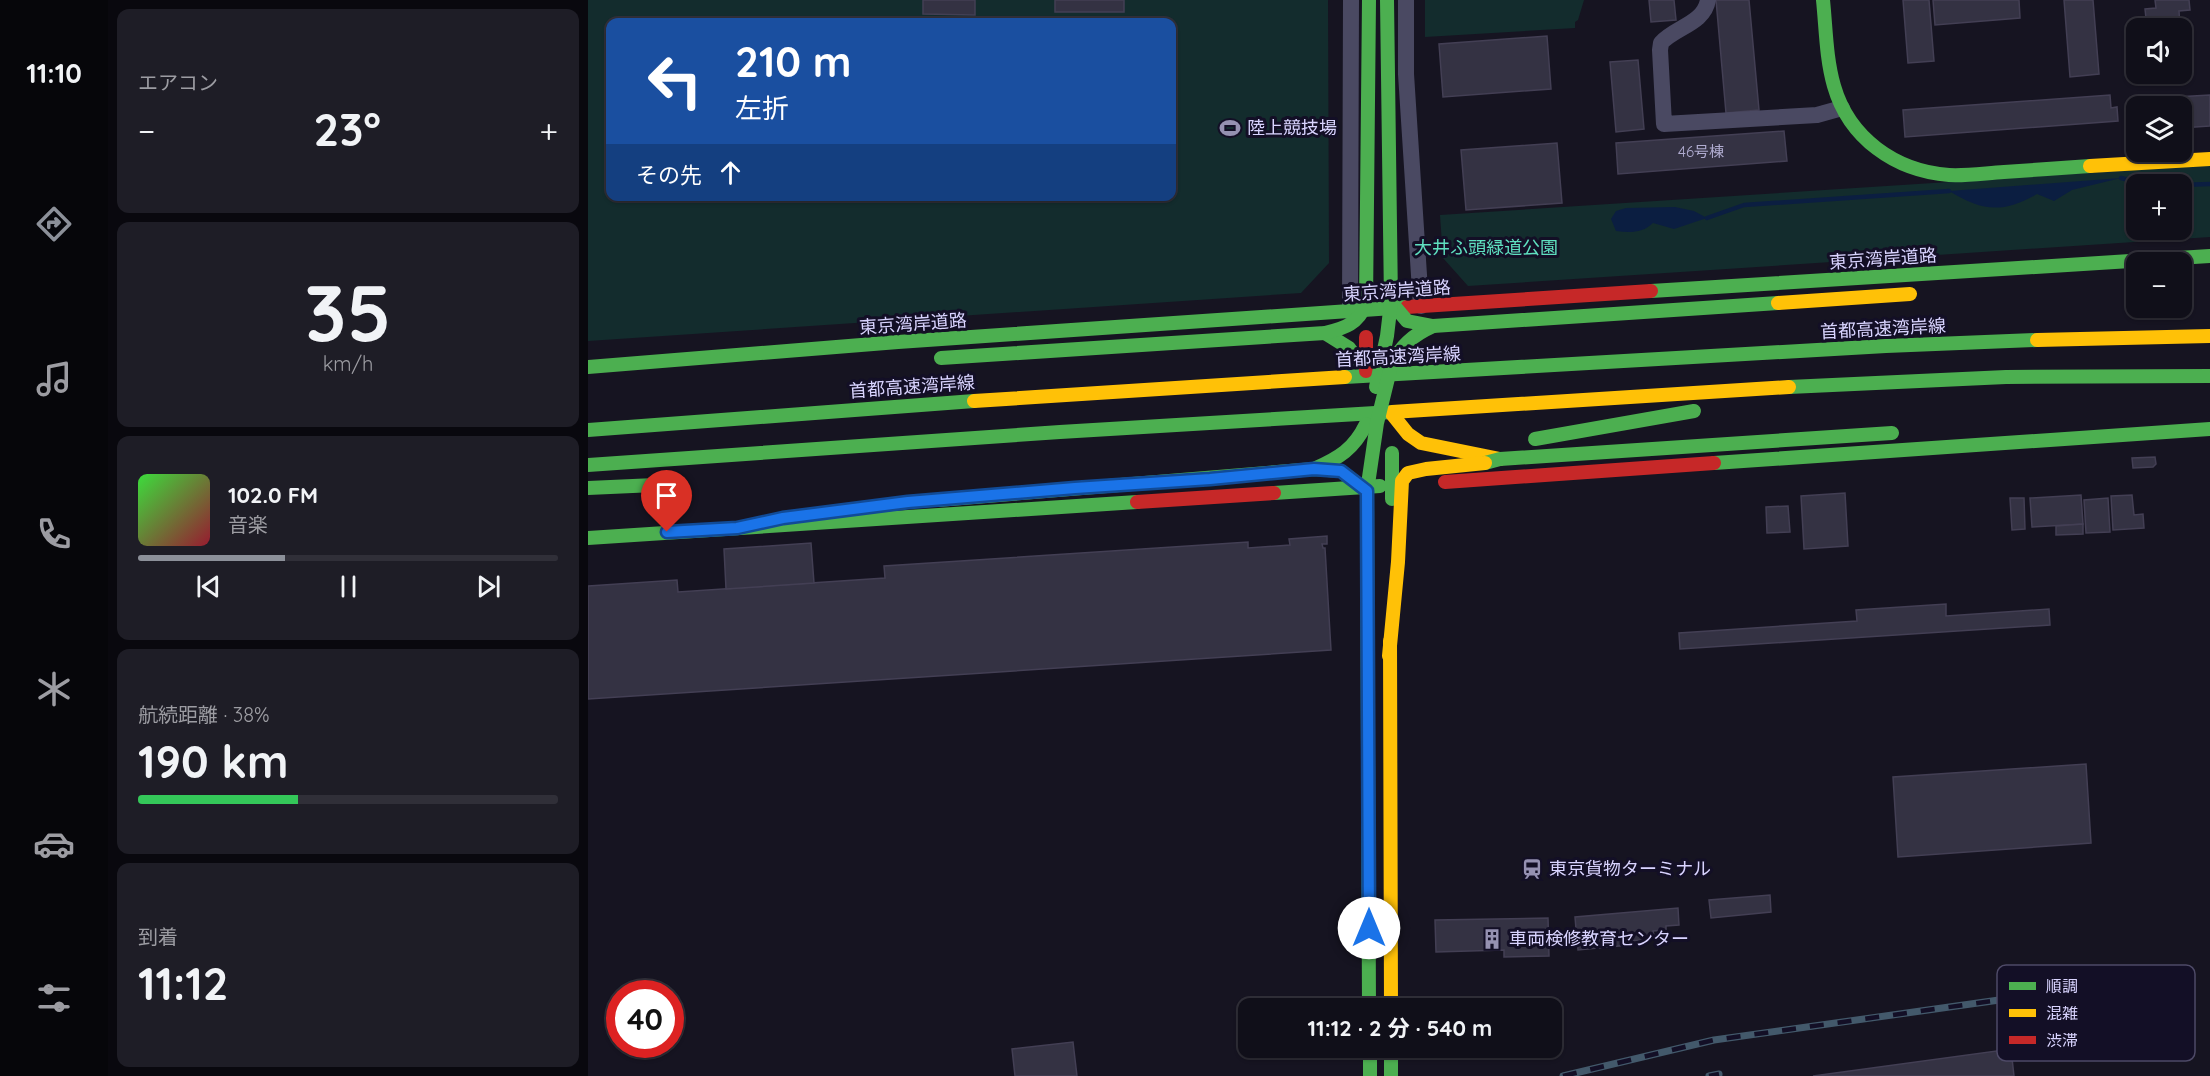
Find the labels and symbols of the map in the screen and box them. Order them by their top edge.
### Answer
sports icon: 陸上競技場 [1218,116,1242,140]
place label: 陸上競技場 [1247,116,1337,139]
house number: 46号棟 [1678,142,1724,161]
park label: 大井ふ頭緑道公園 [1414,236,1558,259]
street label: 東京湾岸道路 [1828,243,1938,274]
street label: 東京湾岸道路 [1342,275,1452,306]
street label: 東京湾岸道路 [858,308,968,339]
street label: 首都高速湾岸線 [1819,314,1946,343]
street label: 首都高速湾岸線 [1334,342,1461,371]
street label: 首都高速湾岸線 [848,371,976,402]
pin [641,470,692,532]
station icon: 東京貨物ターミナル [1520,857,1544,881]
place label: 東京貨物ターミナル [1549,857,1711,880]
position arrow [1337,896,1401,960]
building icon: 車両検修教育センター [1480,927,1504,951]
place label: 車両検修教育センター [1509,927,1689,950]
legend [1997,965,2195,1061]
text: 順調 [2046,976,2078,996]
speed limit sign: 40 [606,980,684,1058]
text: 混雑 [2046,1003,2078,1023]
text: 渋滞 [2046,1030,2078,1050]

